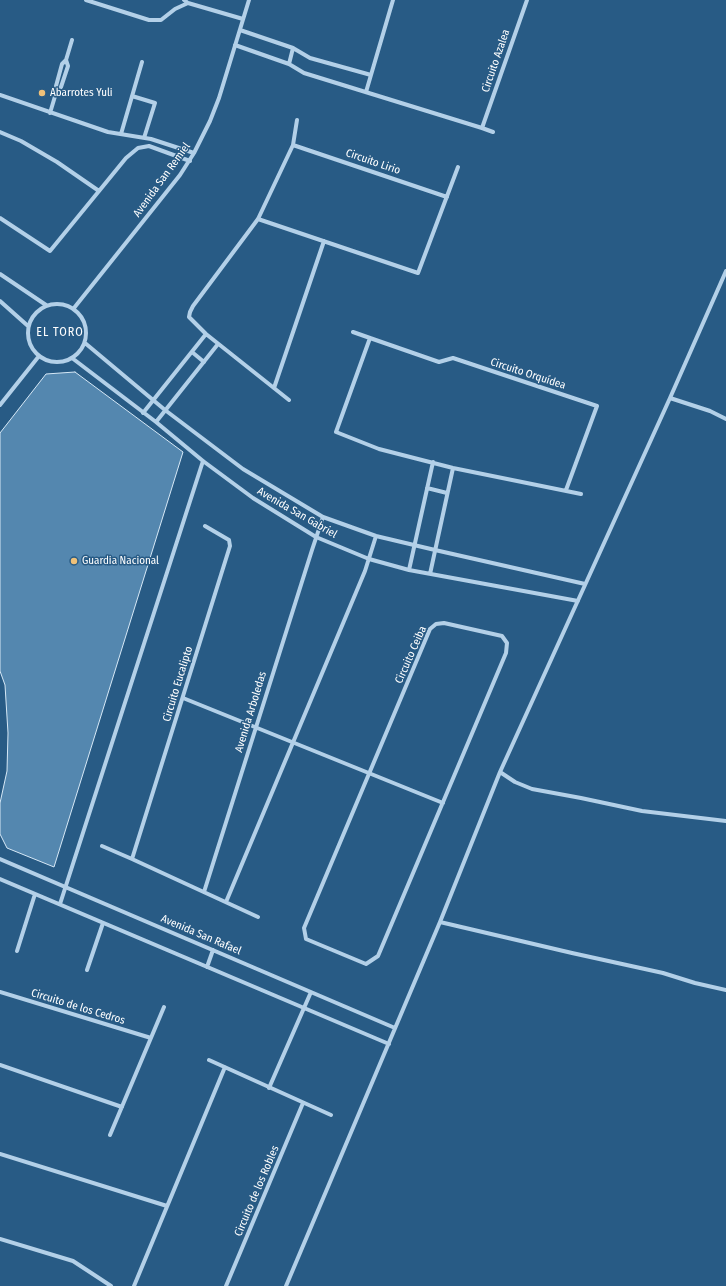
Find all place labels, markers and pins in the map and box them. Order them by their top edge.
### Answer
place label: Abarrotes Yuli [50,86,113,100]
marker: Abarrotes Yuli [37,88,47,98]
place label: Guardia Nacional [82,554,159,568]
marker: Guardia Nacional [69,556,79,566]

